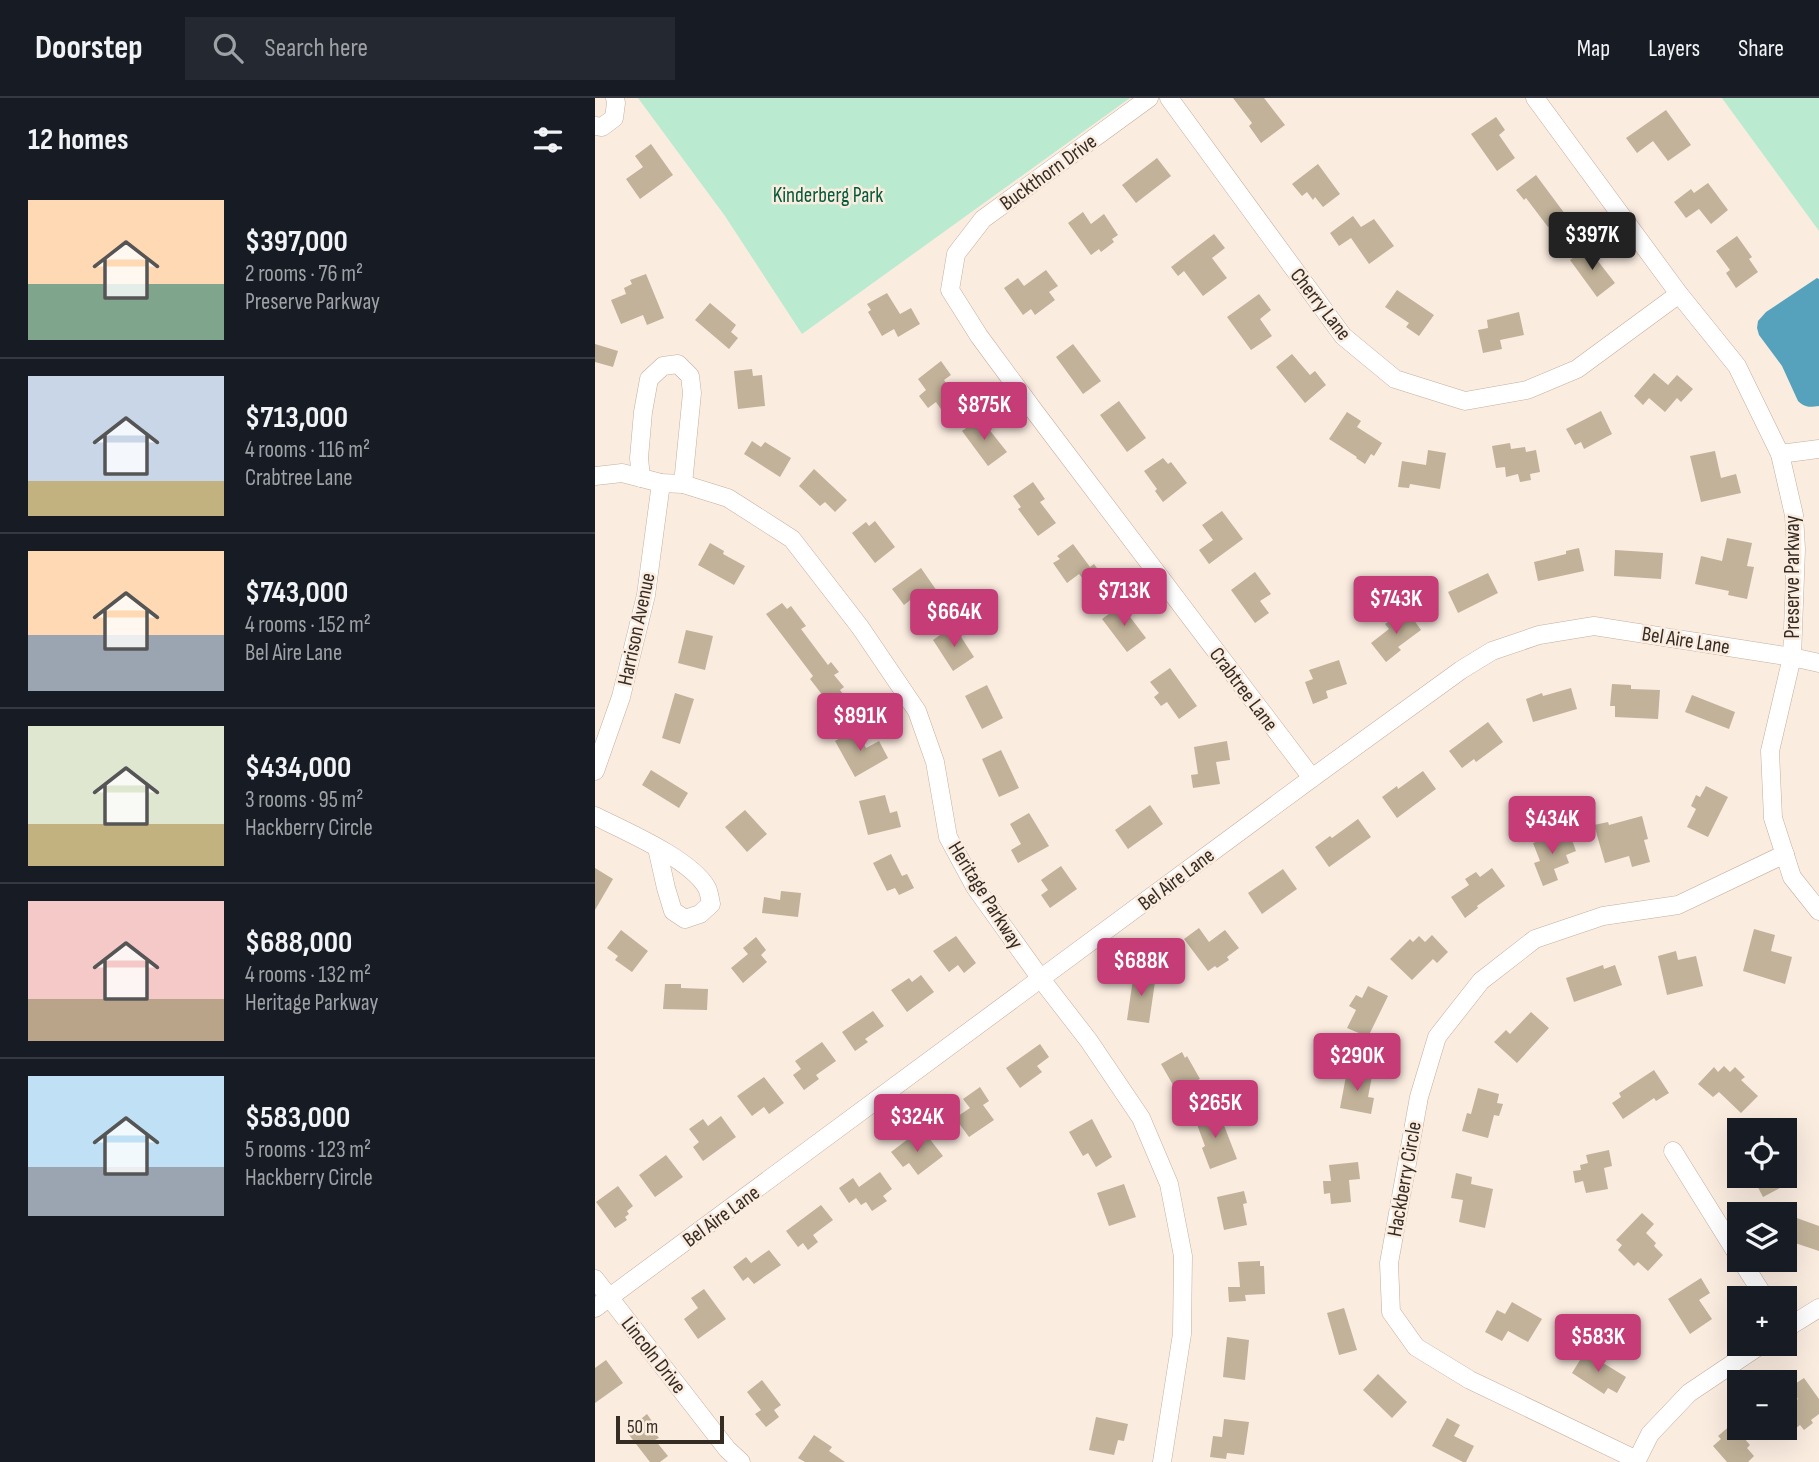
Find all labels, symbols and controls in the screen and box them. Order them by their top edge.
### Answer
search box [185,17,675,80]
text: Doorstep [35,28,143,68]
icon: search [209,29,247,67]
text: Search here [265,33,368,64]
text: Map [1577,34,1610,63]
text: Layers [1648,34,1700,63]
text: Share [1738,34,1784,63]
icon: filters [529,121,567,159]
text: 12 homes [28,122,129,158]
street label: Buckthorn Drive [995,129,1102,216]
park label: Kinderberg Park [773,183,883,208]
pin: $397K [1543,212,1641,272]
text: $397K [1565,221,1619,249]
text: $397,000 [245,224,348,260]
icon: home [84,228,168,312]
text: 2 rooms · 76 m² [245,260,363,288]
street label: Cherry Lane [1285,263,1356,345]
text: Preserve Parkway [245,288,380,316]
pin: $875K [935,382,1033,442]
text: $875K [957,391,1011,419]
text: $713,000 [245,400,348,436]
icon: home [84,404,168,488]
text: 4 rooms · 116 m² [245,436,370,464]
text: Crabtree Lane [245,464,353,492]
street label: Preserve Parkway [1780,515,1805,639]
pin: $713K [1075,568,1173,628]
street label: Harrison Avenue [612,570,661,688]
text: $743,000 [245,575,348,611]
pin: $743K [1347,576,1445,636]
text: $713K [1098,577,1150,605]
icon: home [84,579,168,663]
text: $743K [1370,585,1422,613]
pin: $664K [905,589,1003,649]
text: $664K [926,598,982,626]
text: 4 rooms · 152 m² [245,611,371,639]
street label: Bel Aire Lane [1640,621,1732,660]
text: Bel Aire Lane [245,639,342,667]
street label: Crabtree Lane [1204,643,1283,736]
pin: $891K [811,694,909,753]
text: $891K [833,702,887,730]
text: $434,000 [245,750,351,786]
icon: home [84,754,168,838]
text: 3 rooms · 95 m² [245,786,364,814]
pin: $434K [1503,796,1601,856]
text: $434K [1525,805,1579,833]
text: Hackberry Circle [245,814,373,842]
street label: Heritage Parkway [943,837,1028,954]
street label: Bel Aire Lane [1133,843,1219,916]
text: $688,000 [245,925,352,961]
icon: home [84,929,168,1013]
pin: $688K [1092,939,1190,998]
text: $688K [1113,947,1169,975]
text: 4 rooms · 132 m² [245,961,371,989]
text: Heritage Parkway [245,989,378,1017]
pin: $290K [1308,1034,1406,1093]
text: $290K [1329,1042,1385,1070]
pin: $265K [1166,1080,1264,1140]
text: $265K [1188,1089,1242,1117]
pin: $324K [868,1094,966,1154]
text: $583,000 [245,1100,350,1136]
text: $324K [890,1103,944,1131]
icon: home [84,1104,168,1188]
map controls [1727,1118,1797,1440]
button: locate [1727,1118,1797,1188]
street label: Hackberry Circle [1382,1120,1427,1239]
text: 5 rooms · 123 m² [245,1136,371,1164]
text: Hackberry Circle [245,1164,373,1192]
street label: Bel Aire Lane [678,1180,765,1253]
button: layers [1727,1202,1797,1272]
button: + [1727,1286,1797,1356]
street label: Lincoln Drive [616,1312,691,1399]
pin: $583K [1549,1314,1647,1374]
text: $583K [1571,1323,1625,1351]
button: − [1727,1370,1797,1440]
scale bar [616,1413,725,1445]
text: 50 m [627,1416,658,1439]

